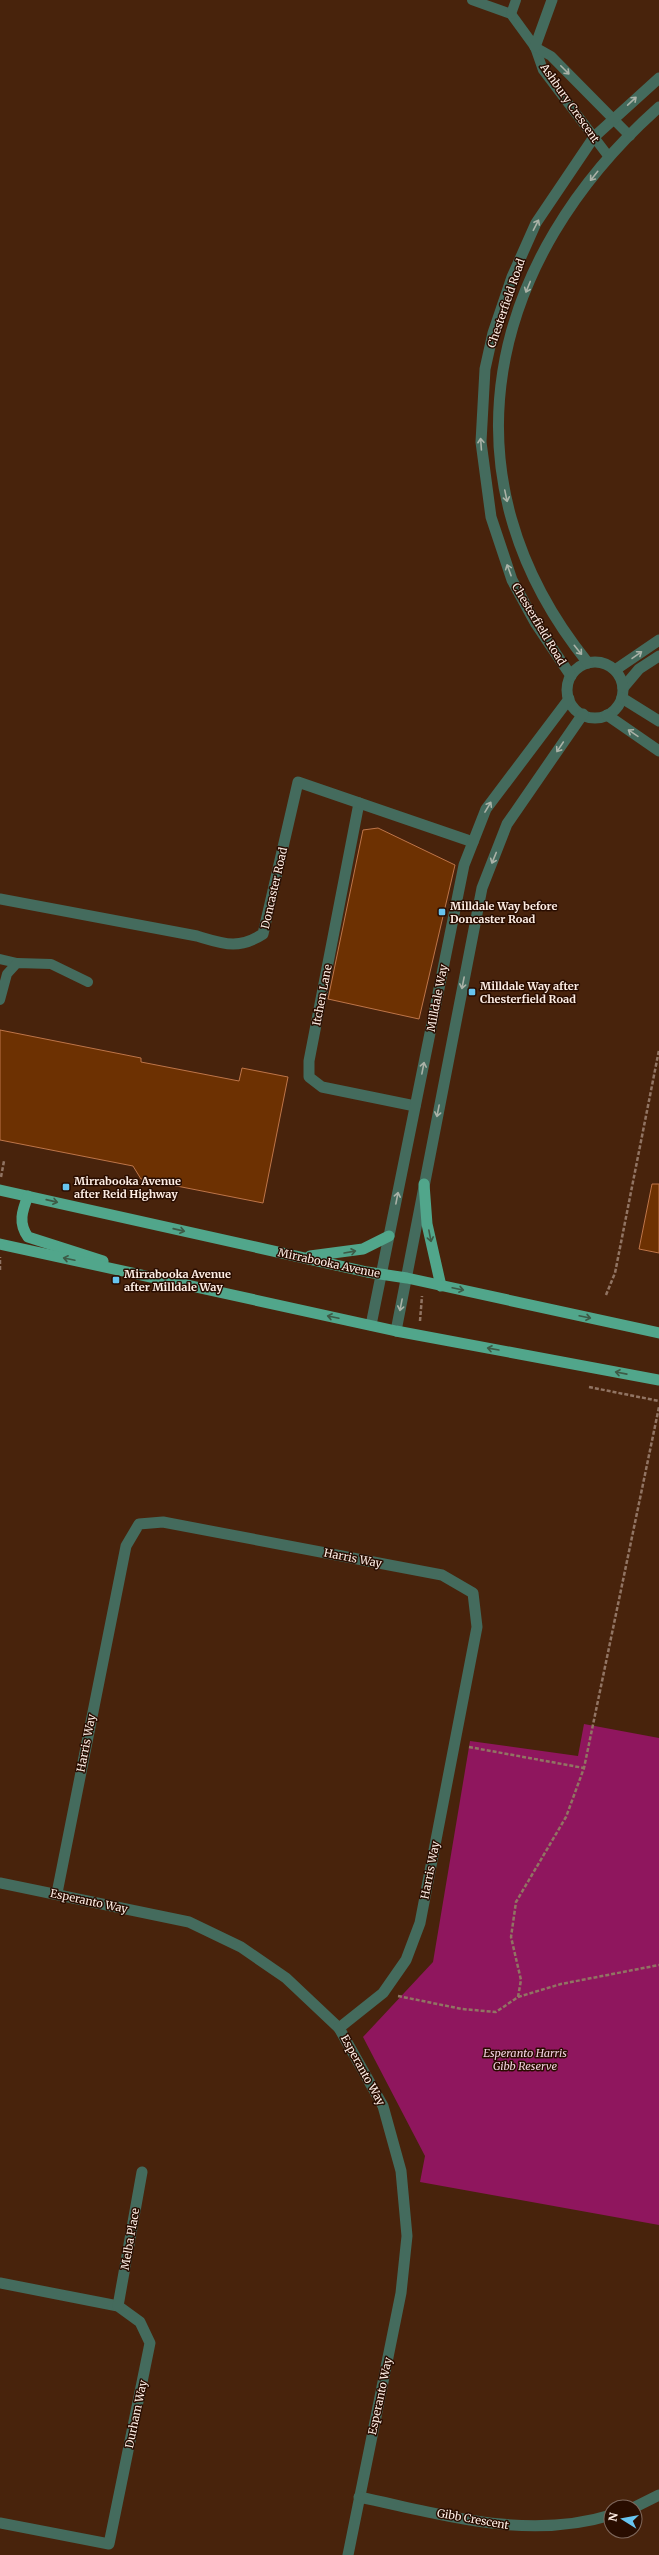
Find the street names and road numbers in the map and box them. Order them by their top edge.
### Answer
street label: Ashbury Crescent [537,60,603,146]
street label: Chesterfield Road [484,256,528,349]
street label: Chesterfield Road [509,580,569,668]
street label: Doncaster Road [258,846,290,930]
street label: Itchen Lane [309,963,335,1027]
street label: Milldale Way [424,963,450,1033]
street label: Mirrabooka Avenue [277,1245,382,1281]
street label: Harris Way [323,1546,384,1571]
street label: Harris Way [74,1712,99,1773]
street label: Harris Way [418,1839,443,1900]
street label: Esperanto Way [49,1886,130,1916]
street label: Esperanto Way [338,2032,389,2108]
street label: Melba Place [118,2207,142,2271]
street label: Esperanto Way [365,2355,395,2436]
street label: Durham Way [122,2378,150,2449]
street label: Gibb Crescent [436,2506,511,2532]

